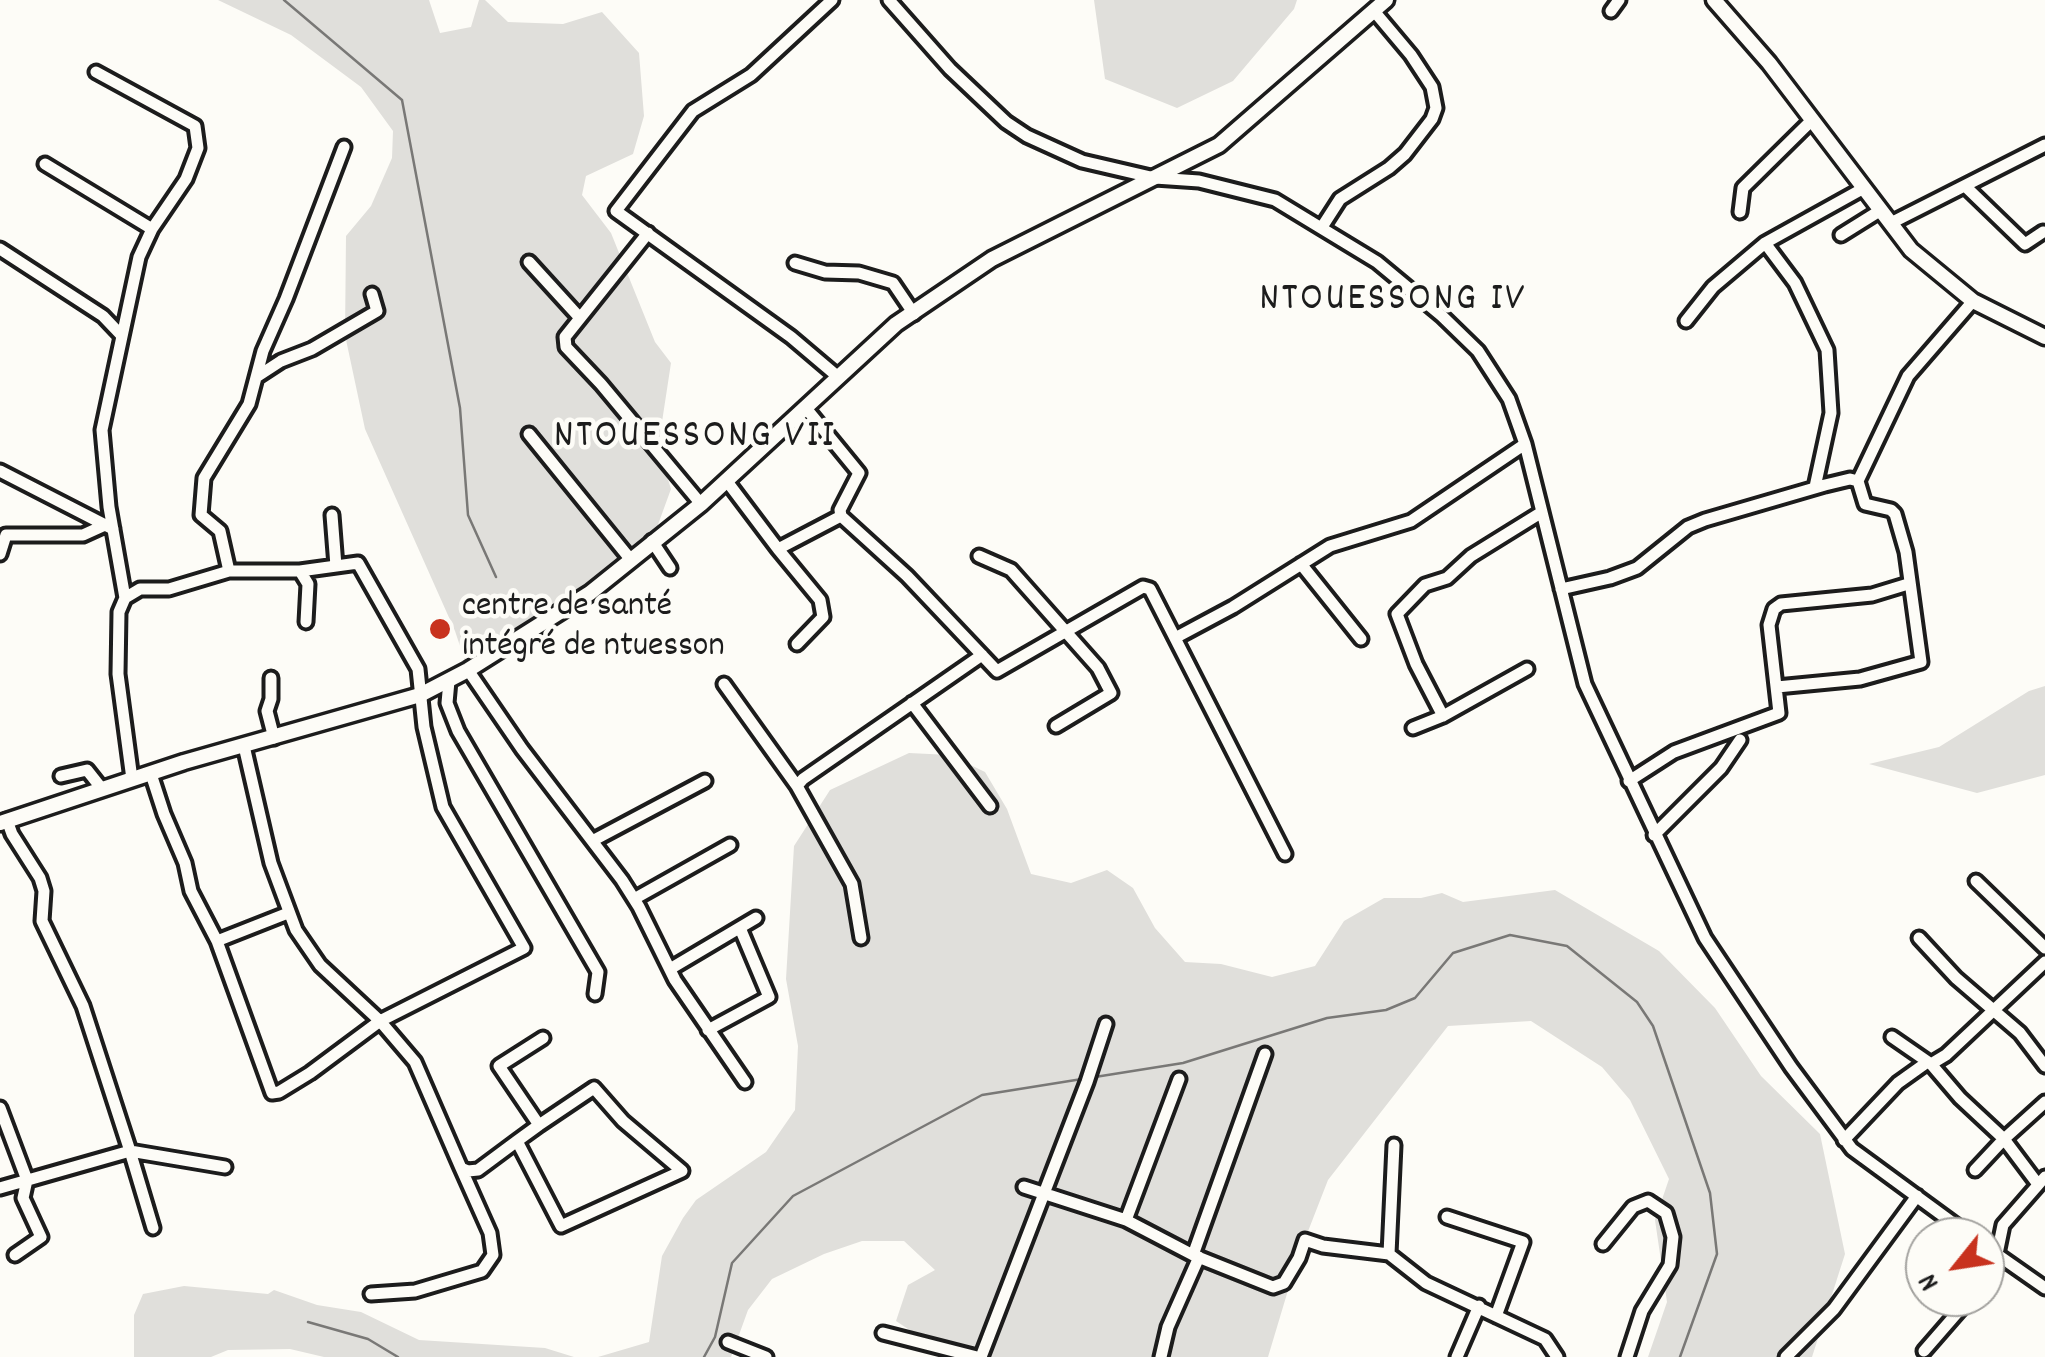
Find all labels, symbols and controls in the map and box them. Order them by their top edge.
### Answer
district label: NTOUESSONG IV [1259,279,1527,327]
district label: NTOUESSONG VII [554,416,836,464]
place label: centre de santé intégré de ntuesson [462,588,725,670]
marker: centre de santé intégré de ntuesson [427,616,453,642]
north arrow [1905,1217,2005,1317]
text: N [1910,1265,1952,1297]

